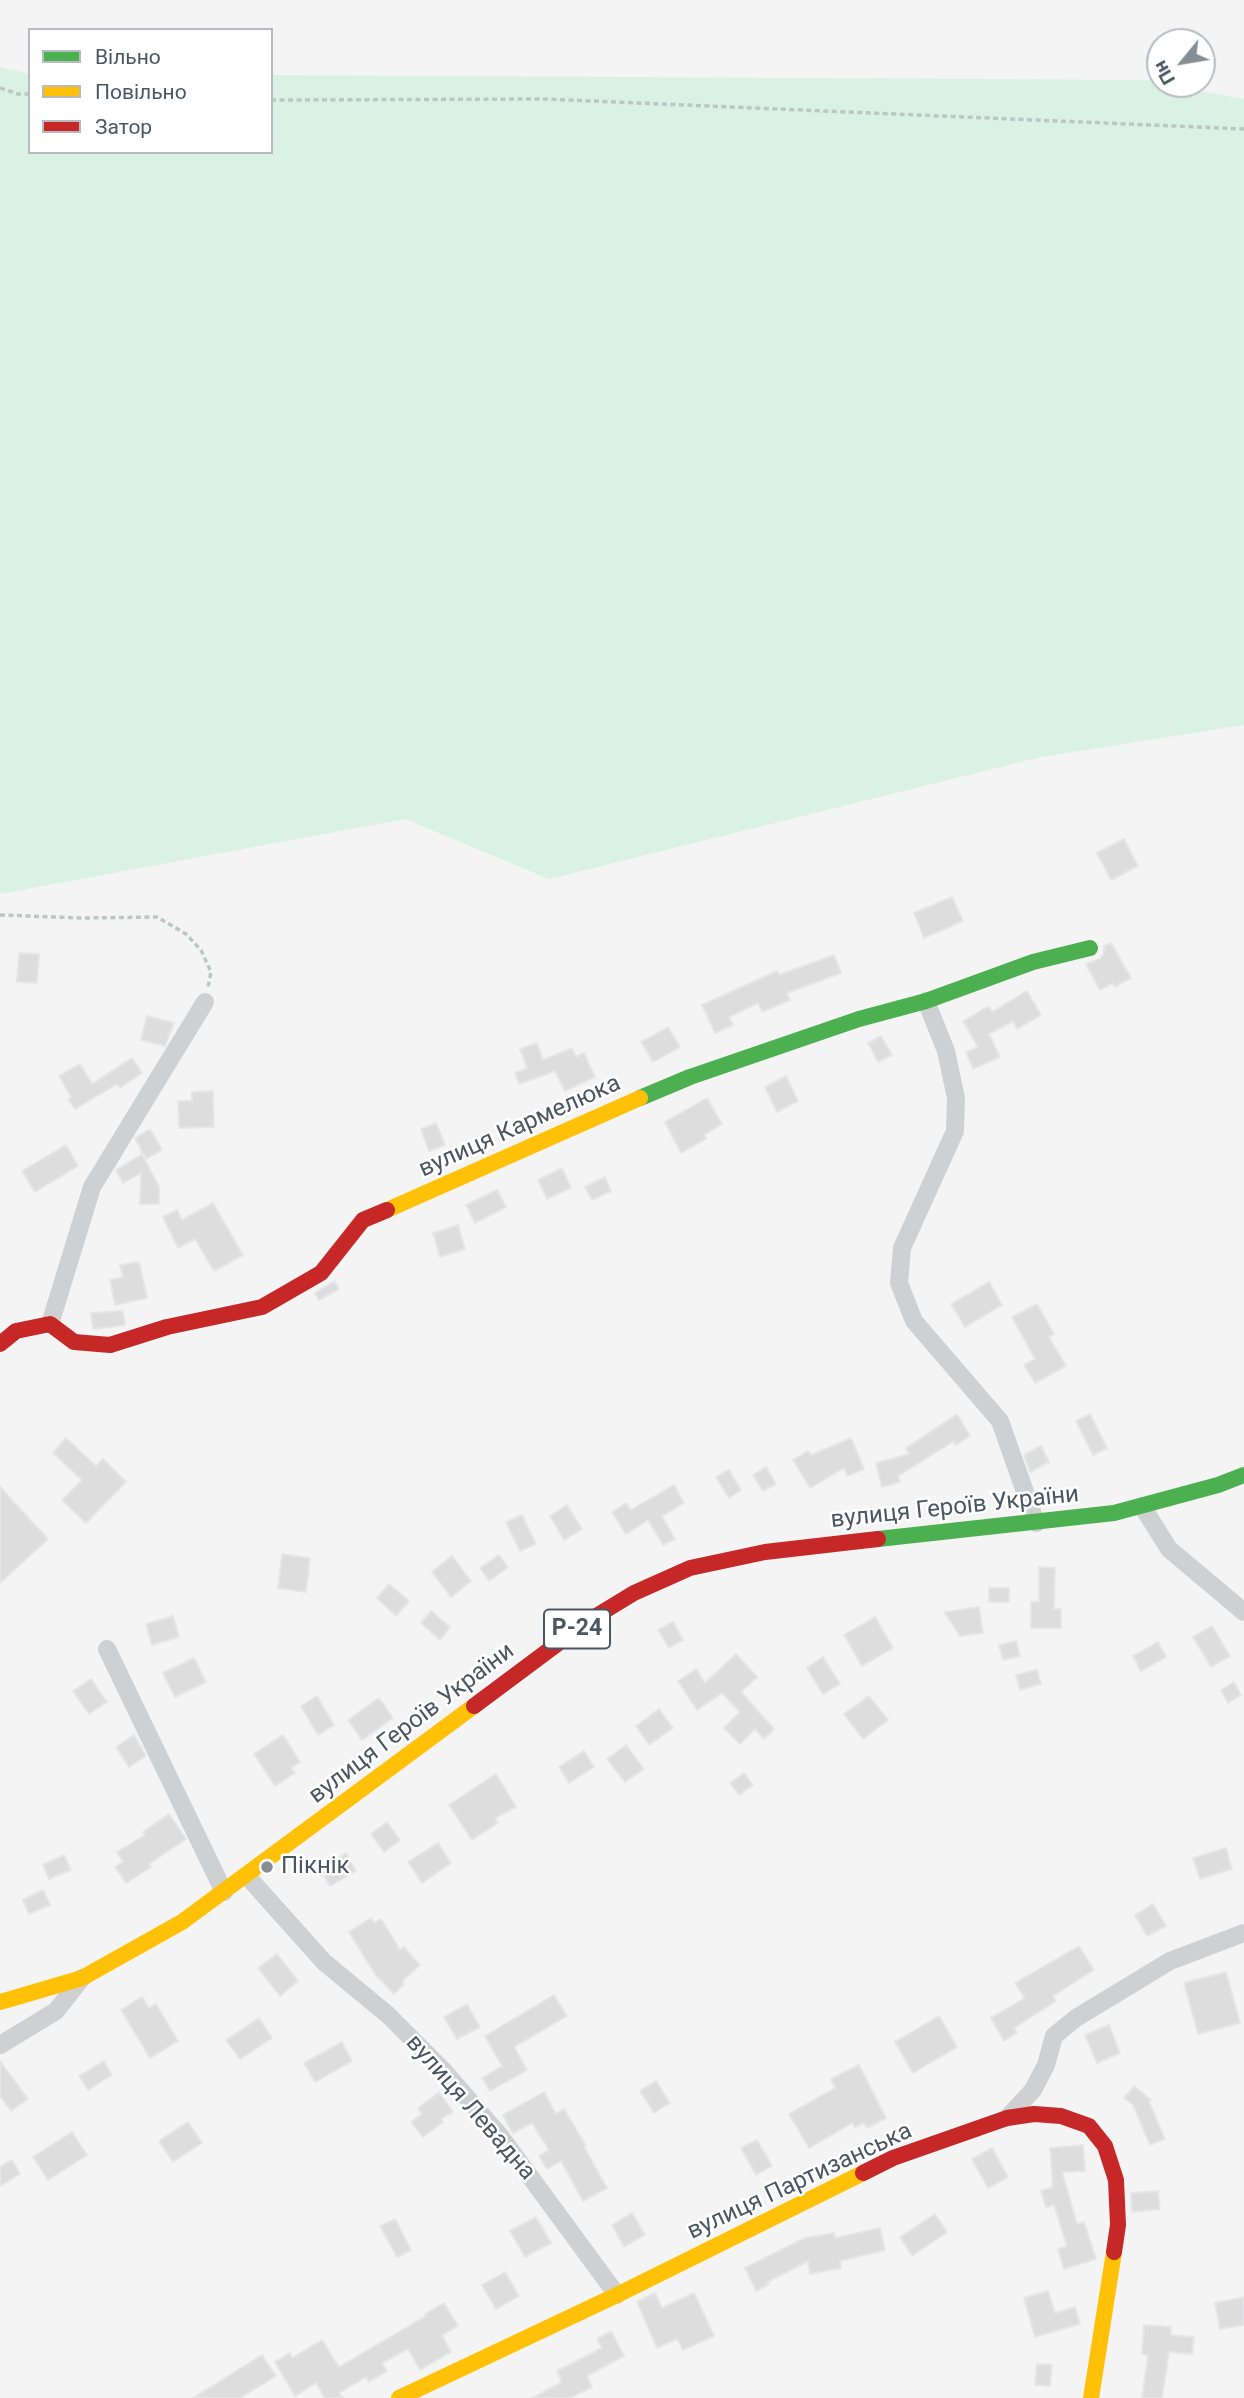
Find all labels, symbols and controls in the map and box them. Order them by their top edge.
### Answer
legend [28,28,273,154]
north arrow [1146,28,1216,98]
text: Вільно [95,45,161,69]
text: Пн [1148,57,1180,89]
text: Повільно [95,80,187,104]
text: Затор [95,115,152,139]
street label: вулиця Кармелюка [415,1070,625,1184]
street label: вулиця Героїв України [829,1481,1081,1535]
road number: Р-24 [544,1610,610,1648]
street label: вулиця Героїв України [304,1637,520,1811]
place label: Пікнік [281,1853,350,1881]
marker: Пікнік [259,1859,275,1875]
street label: вулиця Левадна [399,2029,541,2187]
street label: вулиця Партизанська [683,2117,917,2247]

